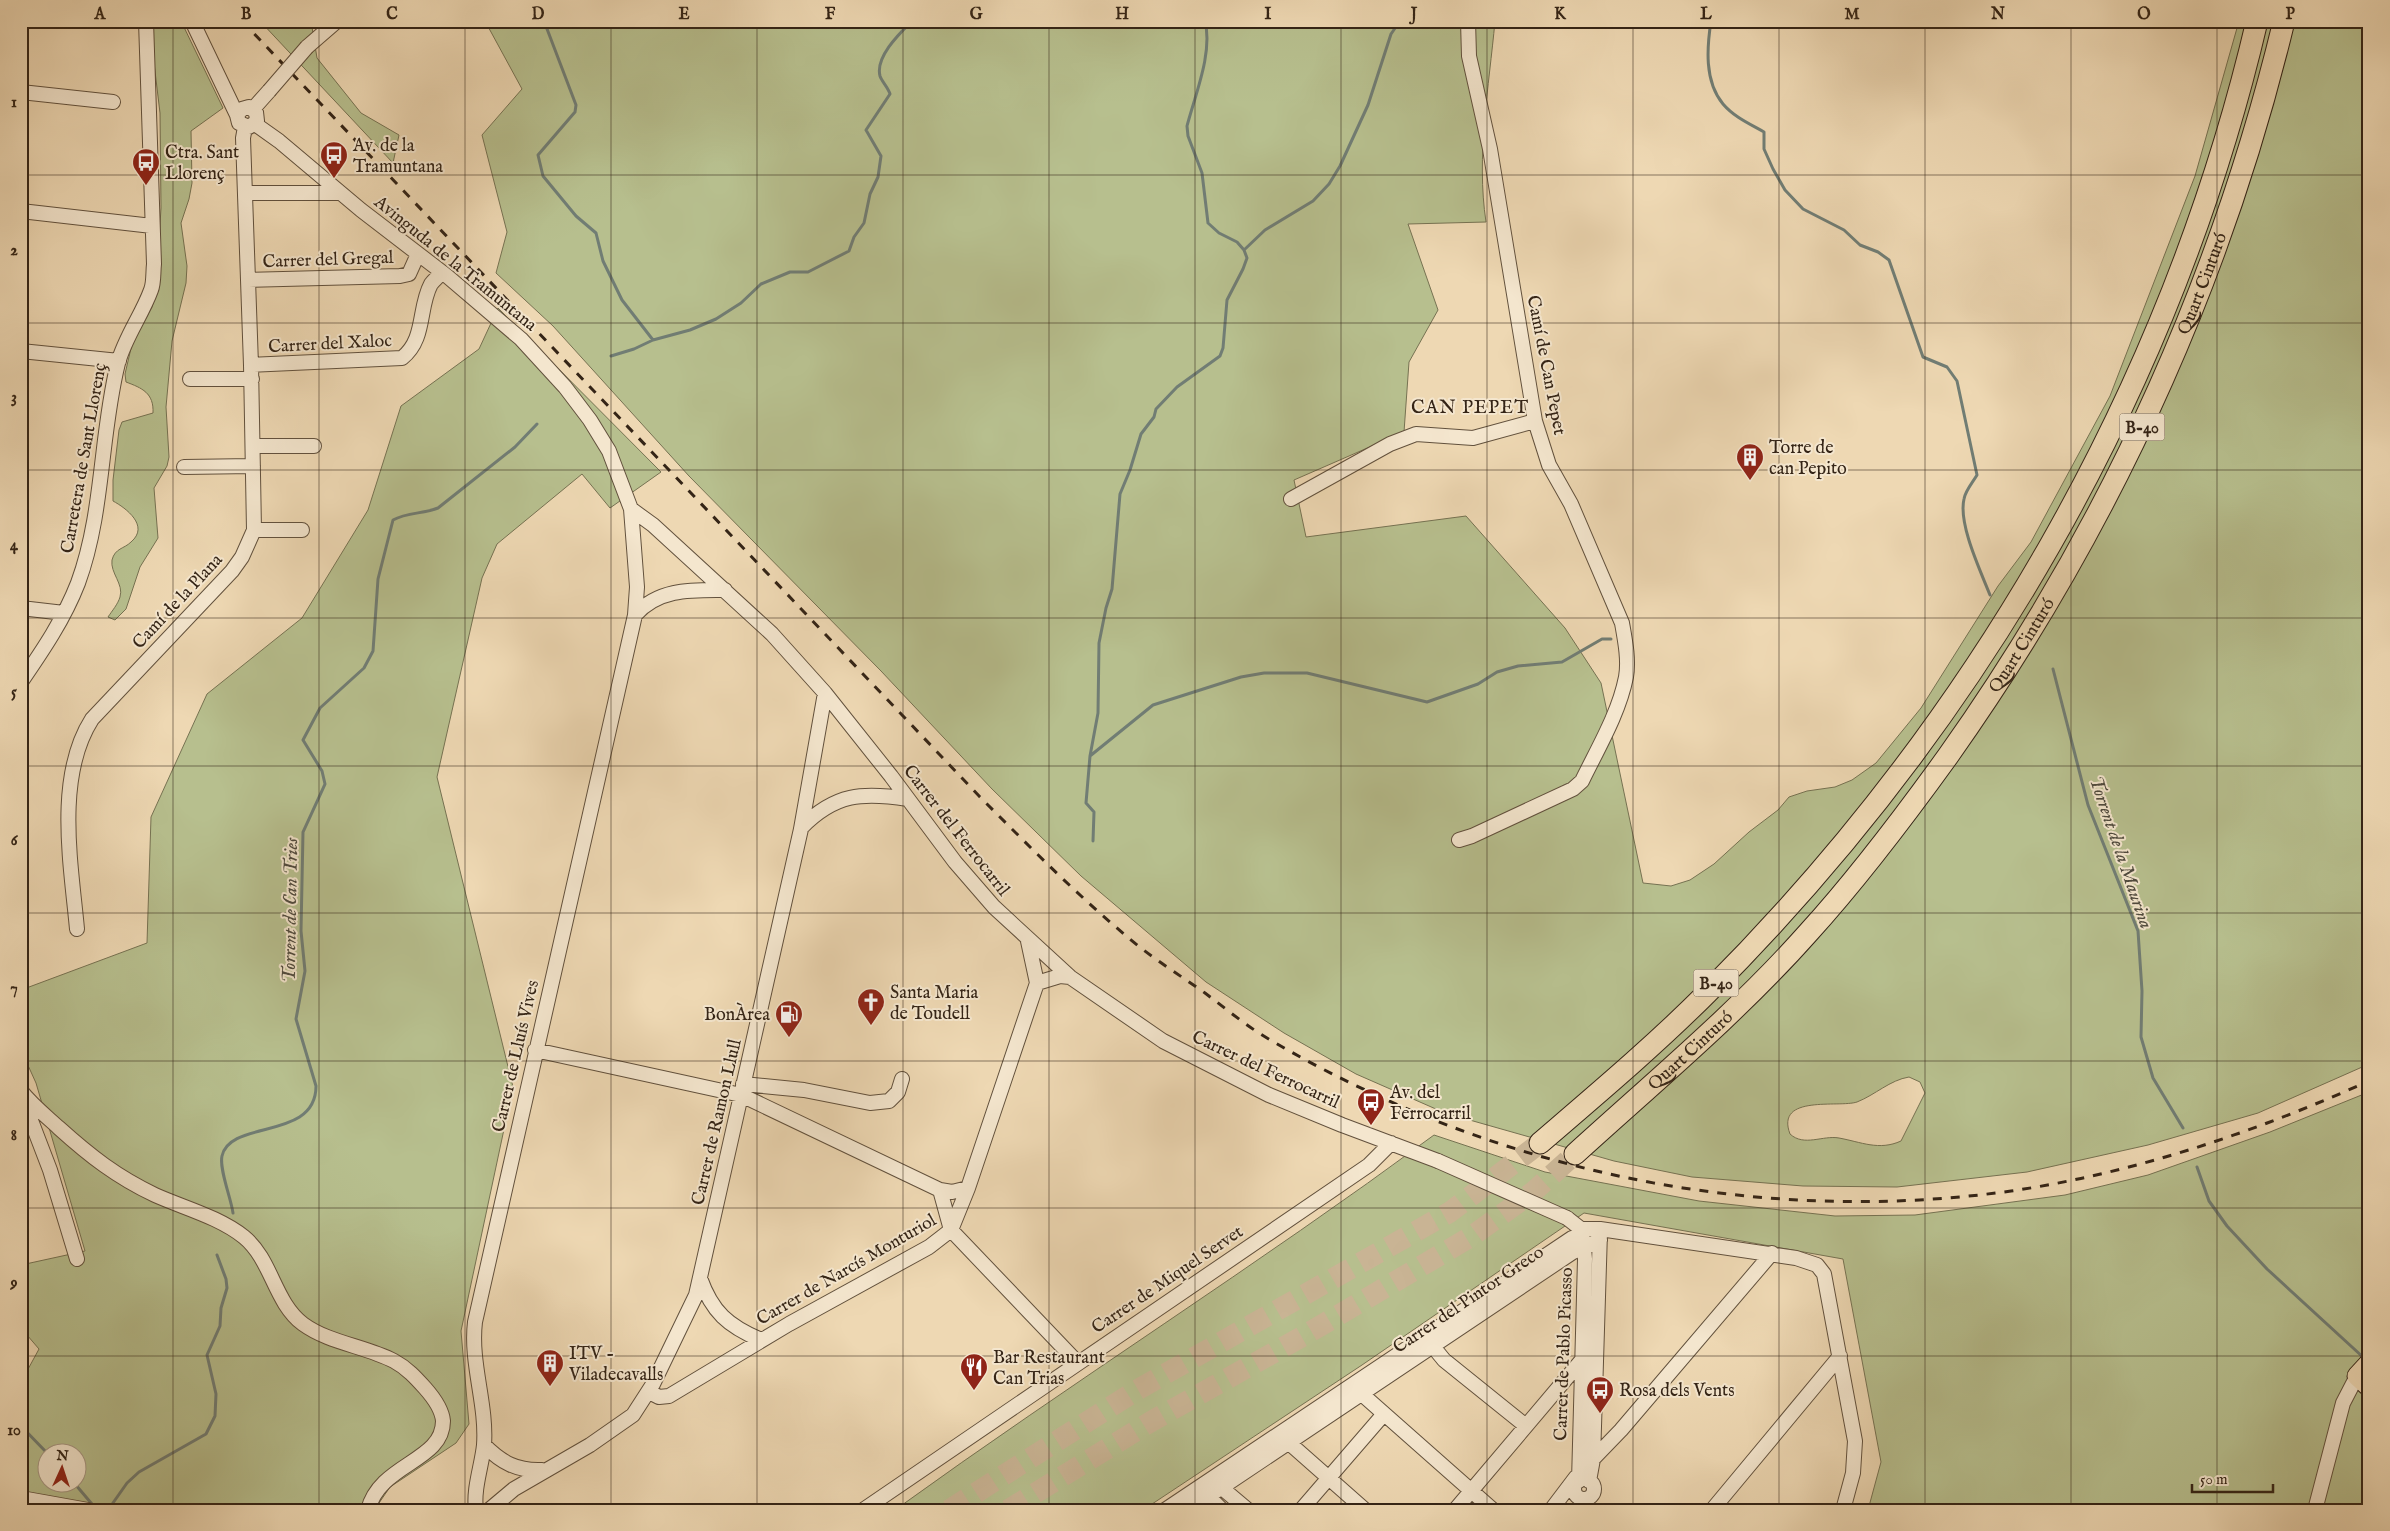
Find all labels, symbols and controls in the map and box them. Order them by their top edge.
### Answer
text: A [94,5,107,25]
text: B [241,5,252,25]
text: C [386,5,398,25]
text: D [532,5,545,25]
text: E [678,5,690,25]
text: F [825,5,836,25]
text: G [970,5,983,25]
text: H [1115,5,1129,25]
text: I [1265,5,1272,25]
text: J [1409,5,1418,25]
text: K [1554,5,1567,25]
text: L [1700,5,1712,25]
text: M [1844,5,1860,25]
text: N [1990,5,2005,25]
text: O [2137,5,2151,25]
text: P [2285,5,2295,25]
text: 1 [11,93,17,113]
place label: Av. de la Tramuntana [352,135,443,179]
bus stop icon: Av. de la Tramuntana [319,140,349,179]
place label: Ctra. Sant Llorenç [165,142,239,186]
bus stop icon: Ctra. Sant Llorenç [131,147,161,186]
street label: Avinguda de la Tramuntana [368,191,541,337]
street label: Quart Cinturó [2173,229,2233,338]
text: 2 [10,241,18,261]
street label: Carrer del Gregal [262,247,394,274]
street label: Camí de Can Pepet [1521,293,1570,437]
street label: Carrer del Xaloc [268,330,393,359]
street label: Carretera de Sant Llorenç [56,361,113,555]
text: 3 [11,388,17,408]
district label: CAN PEPET [1411,396,1529,420]
road number: B-40 [2120,414,2164,441]
place label: Torre de can Pepito [1769,437,1847,481]
building icon: Torre de can Pepito [1735,442,1765,481]
text: 4 [10,536,19,556]
street label: Camí de la Plana [128,549,228,655]
street label: Quart Cinturó [1984,594,2061,698]
text: 5 [11,683,17,703]
street label: Carrer del Ferrocarril [897,761,1014,901]
water label: Torrent de la Maurina [2083,773,2157,932]
text: 6 [11,831,19,851]
water label: Torrent de Can Tries [278,837,304,983]
road number: B-40 [1694,970,1738,996]
street label: Carrer de Lluís Vives [488,978,545,1135]
text: 7 [10,979,18,999]
place label: Santa Maria de Toudell [890,982,979,1026]
church icon: Santa Maria de Toudell [856,987,886,1026]
fuel station icon: BonÀrea [774,999,804,1038]
place label: BonÀrea [704,1002,770,1027]
street label: Quart Cinturó [1644,1006,1739,1096]
street label: Carrer del Ferrocarril [1188,1026,1343,1115]
street label: Carrer de Ramon Llull [687,1037,748,1208]
place label: Av. del Ferrocarril [1389,1082,1471,1126]
bus stop icon: Av. del Ferrocarril [1356,1087,1386,1126]
text: 8 [11,1126,17,1146]
street label: Carrer de Narcís Monturiol [753,1209,941,1331]
street label: Carrer de Miquel Servet [1088,1221,1248,1340]
street label: Carrer del Pintor Greco [1389,1241,1549,1359]
street label: Carrer de Pablo Picasso [1550,1267,1579,1441]
text: 9 [10,1274,18,1294]
place label: ITV - Viladecavalls [568,1343,663,1387]
place label: Bar Restaurant Can Trias [993,1347,1105,1391]
building icon: ITV - Viladecavalls [535,1348,565,1387]
restaurant icon: Bar Restaurant Can Trias [959,1352,989,1391]
bus stop icon: Rosa dels Vents [1585,1375,1615,1414]
place label: Rosa dels Vents [1619,1380,1735,1403]
text: 10 [7,1421,21,1441]
north arrow [38,1444,88,1494]
text: N [55,1447,69,1465]
scale bar [2192,1461,2274,1493]
text: 50 m [2200,1470,2228,1489]

